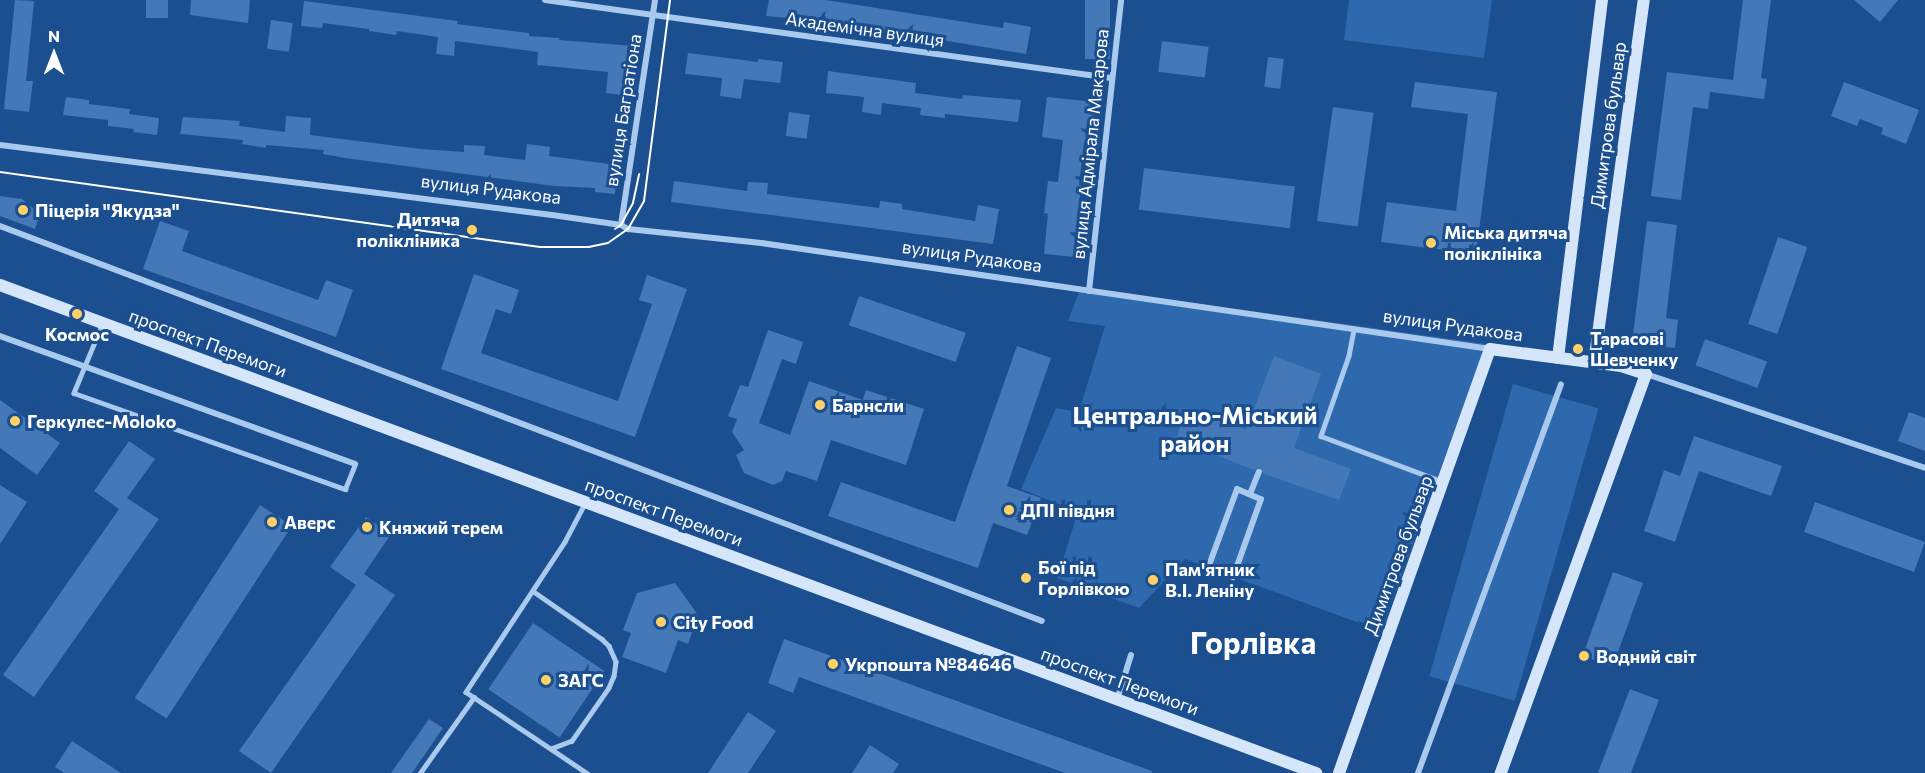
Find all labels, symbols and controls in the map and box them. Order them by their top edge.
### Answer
street label: Академічна вулиця [784,7,946,51]
north arrow [24,24,84,84]
text: N [48,26,60,45]
street label: вулиця Адмірала Макарова [1067,28,1113,260]
street label: вулиця Багратіона [600,32,646,188]
street label: Димитрова бульвар [1586,40,1630,210]
street label: вулиця Рудакова [420,170,562,208]
place label: Піцерія "Якудза" [35,199,180,221]
marker: Піцерія "Якудза" [16,203,30,217]
place label: Дитяча полікліника [357,209,460,252]
place label: Міська дитяча поліклініка [1444,222,1567,264]
marker: Дитяча полікліника [465,223,479,237]
marker: Міська дитяча поліклініка [1422,234,1440,252]
street label: вулиця Рудакова [901,235,1043,277]
street label: проспект Перемоги [126,304,290,382]
street label: вулиця Рудакова [1382,304,1524,346]
marker: Космос [70,307,84,321]
place label: Космос [45,323,109,345]
place label: Тарасові Шевченку [1590,328,1678,370]
marker: Тарасові Шевченку [1571,342,1585,356]
place label: Барнсли [832,394,904,416]
marker: Барнсли [813,398,827,412]
district label: Центрально-Міський район [1073,401,1317,457]
place label: Геркулес-Moloko [27,410,176,432]
marker: Геркулес-Moloko [8,414,22,428]
street label: Димитрова бульвар [1359,472,1437,638]
street label: проспект Перемоги [582,473,746,551]
place label: ДПІ півдня [1021,499,1115,521]
marker: ДПІ півдня [1002,503,1016,517]
place label: Аверс [284,511,336,533]
marker: Аверс [265,515,279,529]
place label: Княжий терем [379,516,503,538]
marker: Княжий терем [360,520,374,534]
place label: Бої під Горлівкою [1038,557,1130,600]
place label: Пам'ятник В.І. Леніну [1165,559,1255,602]
marker: Бої під Горлівкою [1019,571,1033,585]
marker: Пам'ятник В.І. Леніну [1146,573,1160,587]
place label: City Food [673,611,753,633]
marker: City Food [654,615,668,629]
district label: Горлівка [1190,624,1316,660]
street label: проспект Перемоги [1038,642,1202,720]
place label: Водний світ [1596,645,1697,667]
marker: Водний світ [1577,649,1591,663]
place label: Укрпошта №84646 [845,653,1012,675]
marker: Укрпошта №84646 [826,657,840,671]
place label: ЗАГС [558,669,604,691]
marker: ЗАГС [539,673,553,687]

